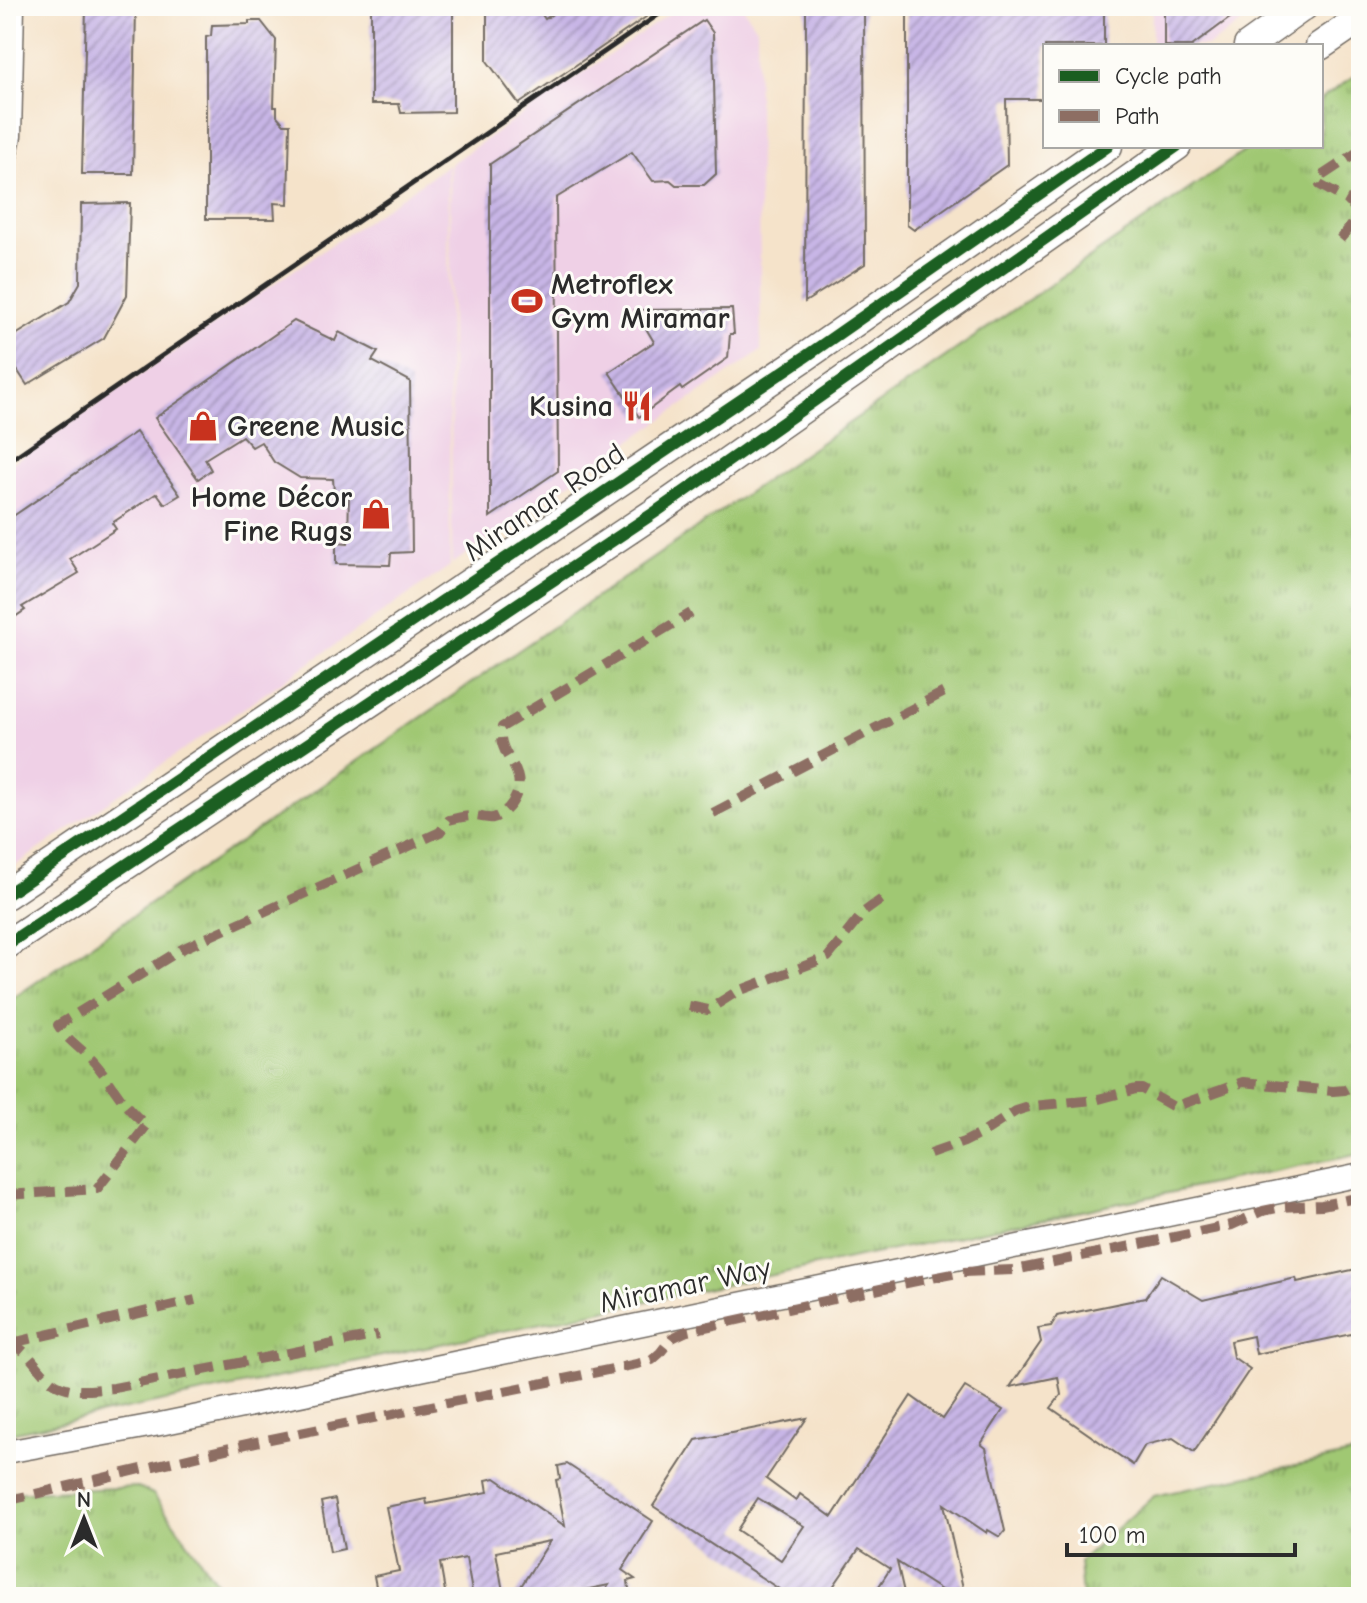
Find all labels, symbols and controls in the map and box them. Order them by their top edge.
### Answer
legend [1043,44,1323,148]
text: Cycle path [1115,62,1222,90]
text: Path [1115,102,1160,130]
place label: Metroflex Gym Miramar [551,267,730,336]
sports icon: Metroflex Gym Miramar [510,284,544,318]
place label: Kusina [529,389,613,424]
restaurant icon: Kusina [620,389,654,423]
shop icon: Greene Music [186,409,220,443]
place label: Greene Music [227,409,404,444]
street label: Miramar Road [457,436,631,569]
place label: Home Décor Fine Rugs [191,480,352,549]
shop icon: Home Décor Fine Rugs [359,497,393,531]
street label: Miramar Way [596,1250,774,1321]
north arrow [44,1479,124,1559]
text: N [77,1487,91,1513]
scale bar [1067,1507,1295,1557]
text: 100 m [1079,1521,1146,1549]

